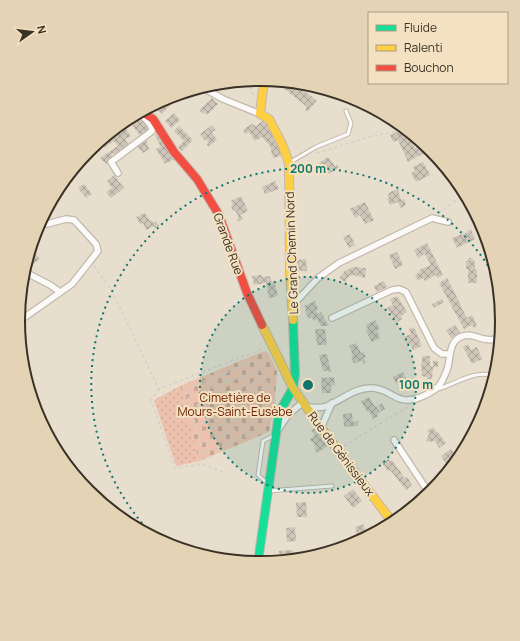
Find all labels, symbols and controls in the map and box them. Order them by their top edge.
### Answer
north arrow [12,12,52,52]
legend [368,12,508,84]
text: Fluide [404,19,437,36]
text: N [34,24,50,35]
text: Ralenti [404,39,443,56]
text: Bouchon [404,59,454,76]
text: 200 m [290,160,326,177]
street label: Le Grand Chemin Nord [281,191,302,315]
street label: Grande Rue [209,211,247,277]
text: 100 m [399,376,433,393]
centre of rings [301,378,315,392]
park label: Cimetière de Mours-Saint-Eusèbe [178,389,292,420]
street label: Rue de Génissieux [304,408,379,500]

